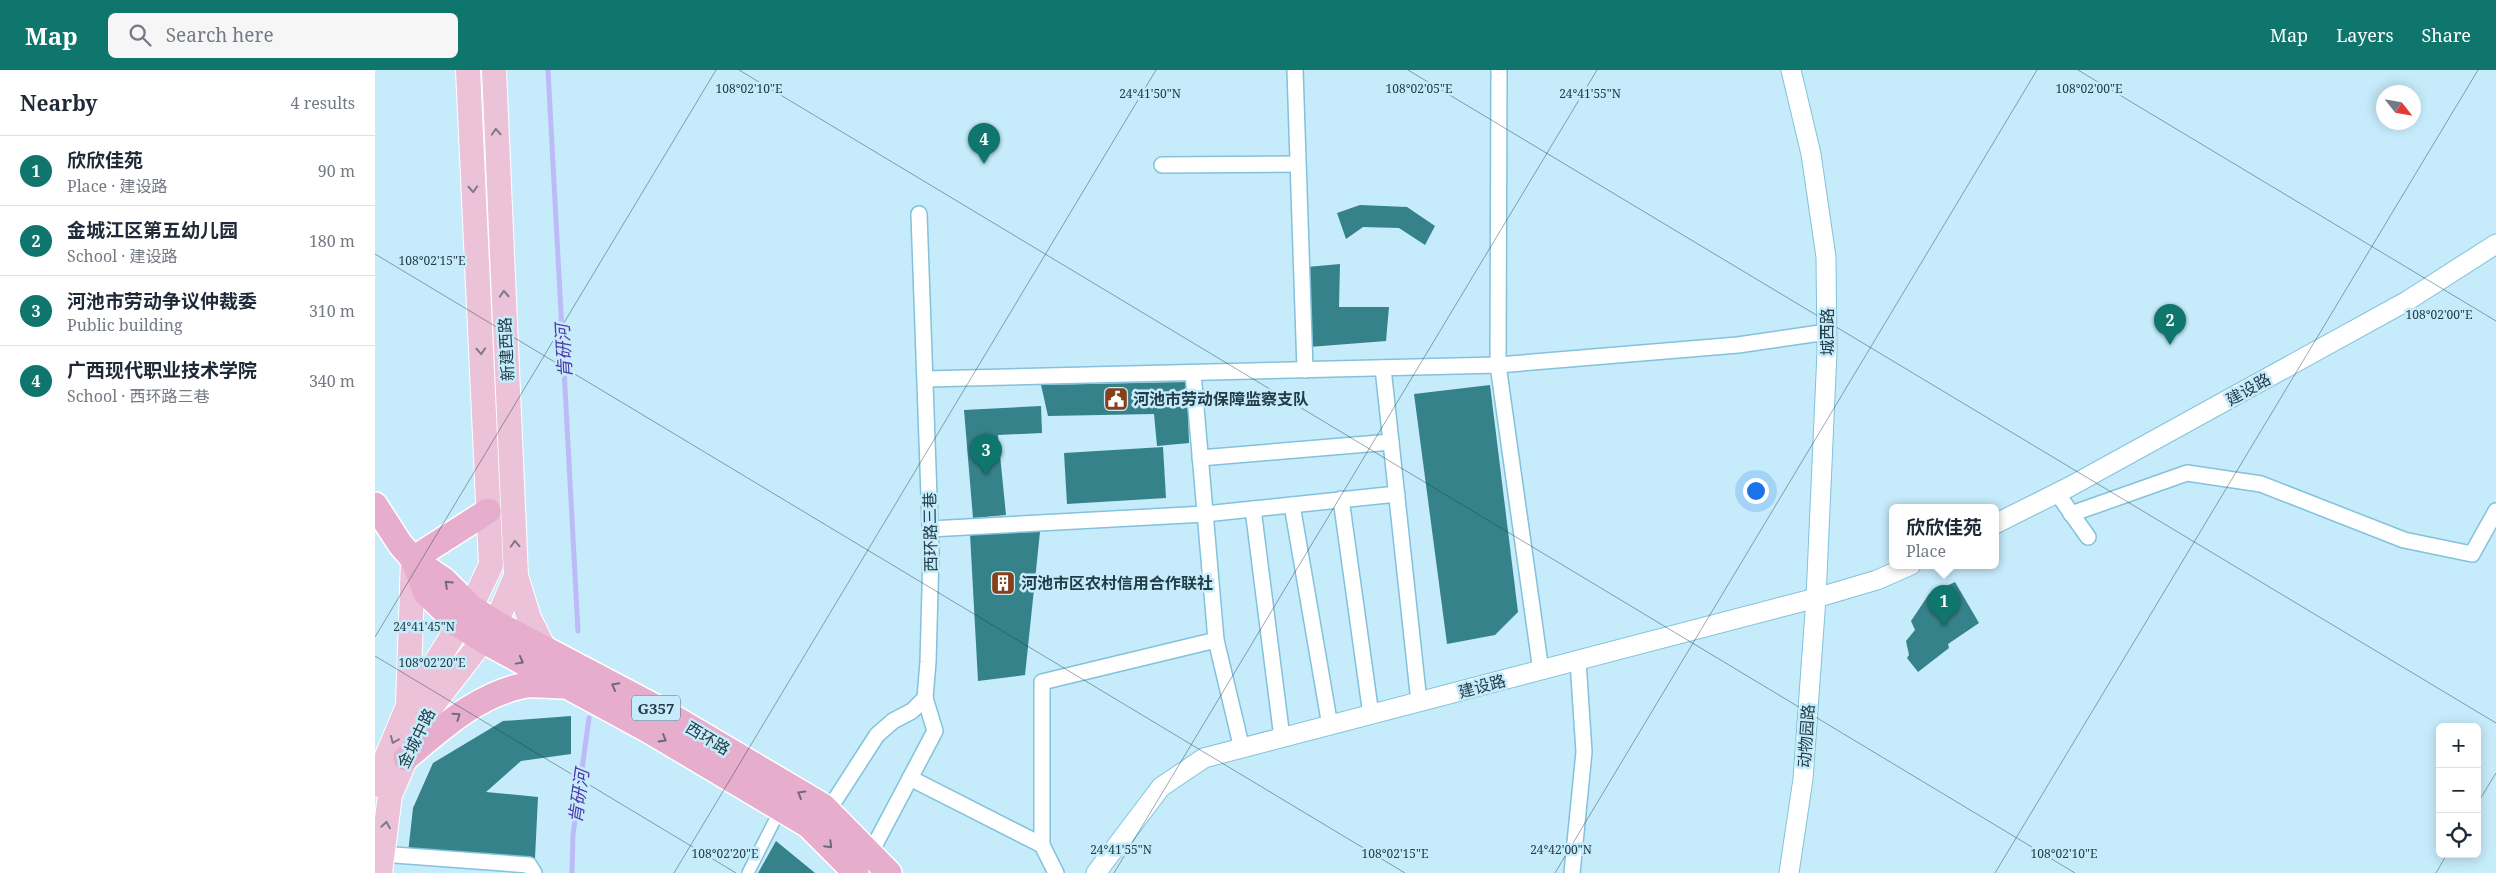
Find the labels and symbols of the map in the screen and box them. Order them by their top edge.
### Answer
text: 108°02'10"E [716,80,782,97]
text: 108°02'05"E [1386,80,1452,97]
text: 108°02'00"E [2056,80,2122,97]
text: 24°41'50"N [1119,85,1181,102]
text: 24°41'55"N [1559,85,1621,102]
north arrow [2376,85,2421,130]
pin: 4 [968,123,1000,164]
one-way arrow [491,127,502,135]
one-way arrow [468,185,479,193]
text: 108°02'15"E [399,252,465,269]
one-way arrow [498,290,509,298]
pin: 2 [2154,304,2186,345]
text: 108°02'00"E [2406,306,2472,323]
street label: 城西路 [1816,308,1838,356]
street label: 新建西路 [493,316,519,382]
water label: 肯研河 [549,320,576,379]
one-way arrow [475,347,486,355]
street label: 建设路 [2222,368,2274,410]
public building icon: 河池市劳动保障监察支队 [1103,386,1129,412]
place label: 河池市劳动保障监察支队 [1133,388,1309,410]
pin: 3 [970,434,1002,475]
your location [1743,478,1769,504]
street label: 西环路三巷 [918,492,942,572]
one-way arrow [509,539,520,547]
building icon: 河池市区农村信用合作联社 [990,570,1016,596]
place label: 河池市区农村信用合作联社 [1021,572,1213,594]
one-way arrow [444,581,453,590]
pin: 1 [1928,585,1960,626]
text: 24°41'45"N [393,618,455,635]
text: 108°02'20"E [399,654,465,671]
one-way arrow [515,655,524,665]
street label: 建设路 [1456,669,1508,703]
one-way arrow [611,682,620,692]
road number: G357 [632,696,680,720]
street label: 动物园路 [1793,703,1819,769]
street label: 金城中路 [392,704,440,772]
one-way arrow [451,713,461,722]
street label: 西环路 [682,716,734,760]
one-way arrow [658,732,667,742]
one-way arrow [390,735,400,744]
water label: 肯研河 [562,765,594,824]
one-way arrow [798,790,807,800]
one-way arrow [380,820,390,829]
one-way arrow [823,839,832,848]
text: 24°41'55"N [1090,841,1152,858]
text: 24°42'00"N [1530,841,1592,858]
text: 108°02'20"E [692,845,758,862]
text: 108°02'15"E [1362,845,1428,862]
text: 108°02'10"E [2031,845,2097,862]

